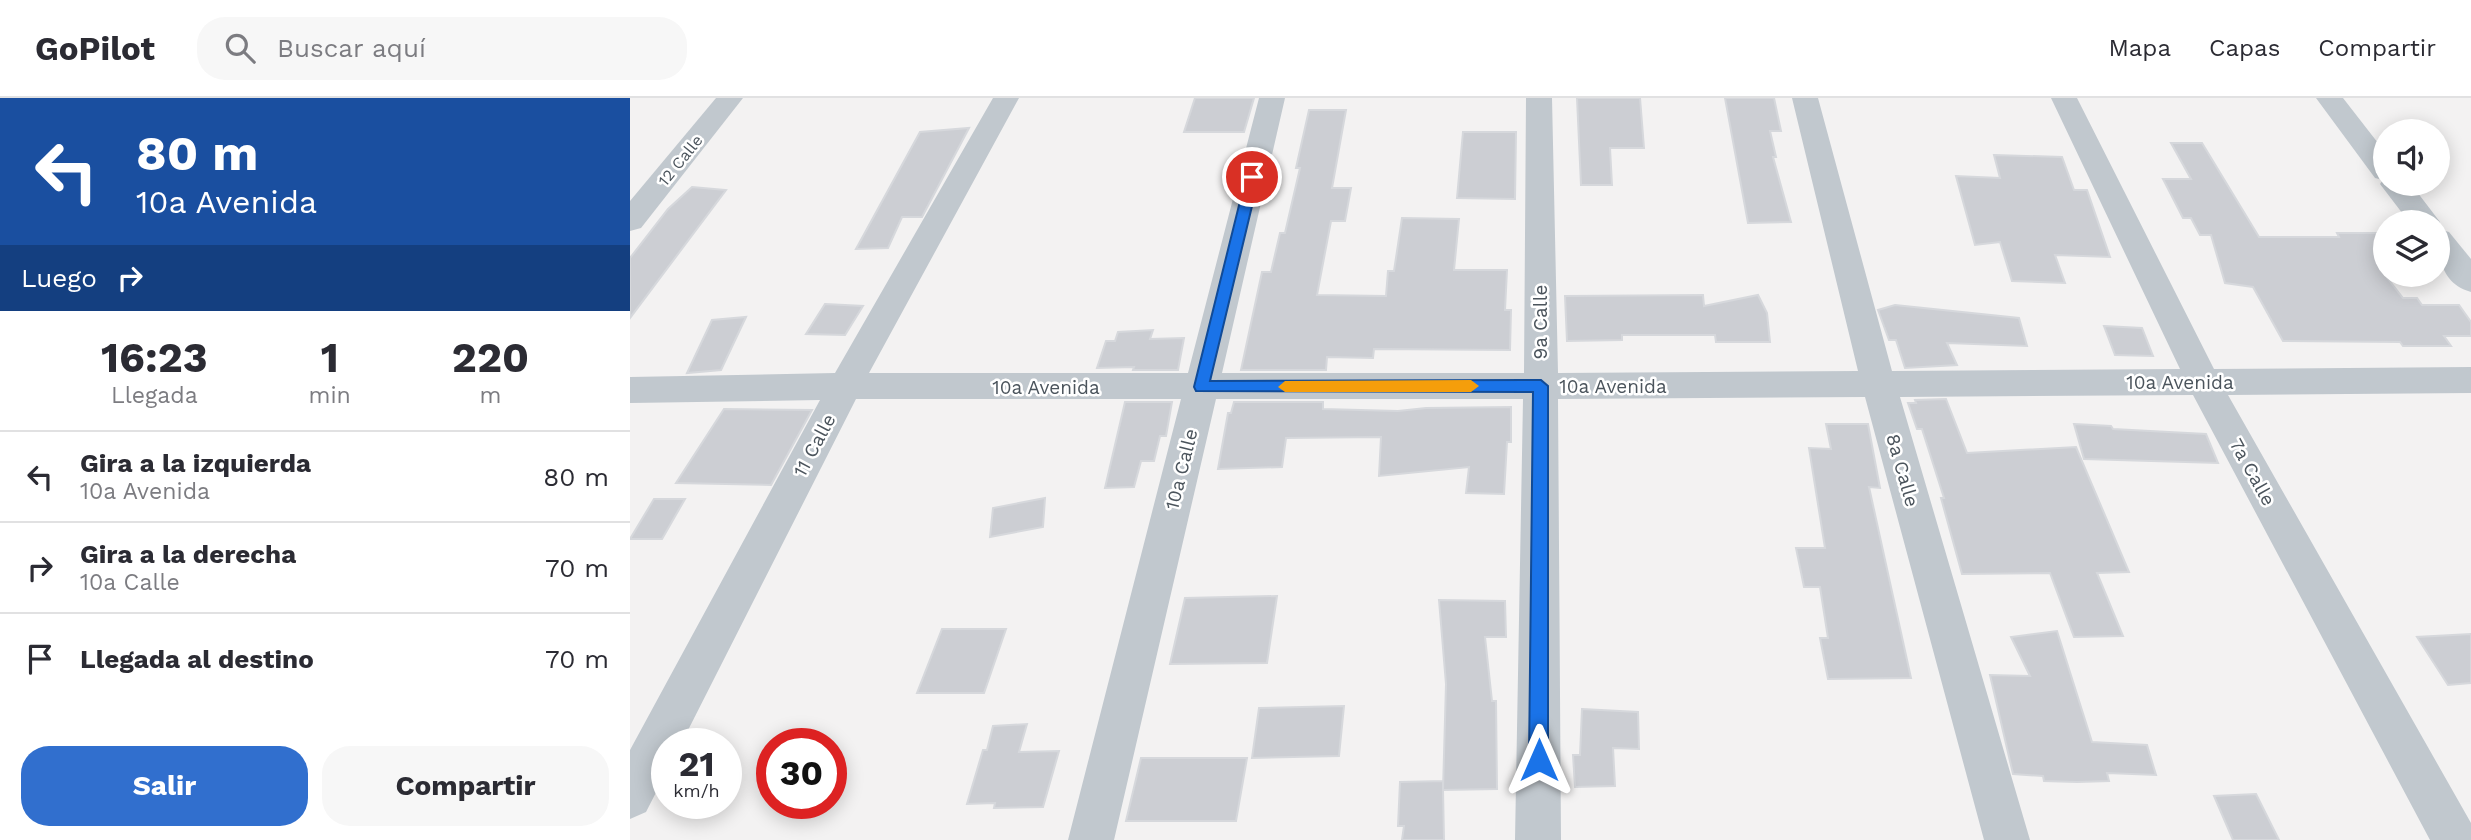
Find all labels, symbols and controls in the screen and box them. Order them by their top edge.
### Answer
search box [197,17,687,80]
text: GoPilot [35,29,155,68]
icon: search [221,29,259,67]
text: Buscar aquí [277,33,426,63]
text: Mapa [2108,34,2171,62]
text: Capas [2209,34,2280,62]
text: Compartir [2318,34,2436,62]
map controls [2373,119,2450,287]
button: sound [2373,119,2450,196]
text: 80 m [136,124,258,182]
icon: left [21,126,112,217]
street label: 12 Calle [654,131,707,190]
pin [1222,147,1282,207]
icon: arrive [1233,158,1271,196]
text: 10a Avenida [136,183,317,221]
button: layers [2373,210,2450,287]
icon: right [111,259,149,297]
text: Luego [21,263,97,293]
street label: 9a Calle [1529,285,1552,359]
text: 16:23 [101,333,208,382]
text: 1 [321,333,339,382]
text: 220 [452,333,529,382]
street label: 10a Avenida [2126,371,2234,394]
street label: 10a Avenida [1559,375,1667,398]
street label: 10a Avenida [992,376,1100,399]
text: Llegada [111,382,198,409]
text: min [309,382,351,409]
text: m [479,382,501,409]
street label: 11 Calle [788,410,840,481]
street label: 10a Calle [1160,426,1203,512]
street label: 8a Calle [1881,431,1924,509]
street label: 7a Calle [2225,435,2280,510]
text: Gira a la izquierda [80,448,311,478]
icon: left [21,458,59,496]
text: 80 m [543,462,609,492]
text: 10a Avenida [80,478,210,505]
text: Gira a la derecha [80,539,296,569]
icon: right [21,549,59,587]
text: 70 m [545,553,609,583]
text: 10a Calle [80,569,180,596]
icon: arrive [21,640,59,678]
text: Llegada al destino [80,644,314,674]
text: 70 m [545,644,609,674]
position arrow [1502,723,1576,797]
speed limit sign: 30 [756,728,847,819]
text: 21 [679,743,714,785]
button: Salir [21,746,308,826]
button: Compartir [322,746,609,826]
text: km/h [673,780,720,801]

